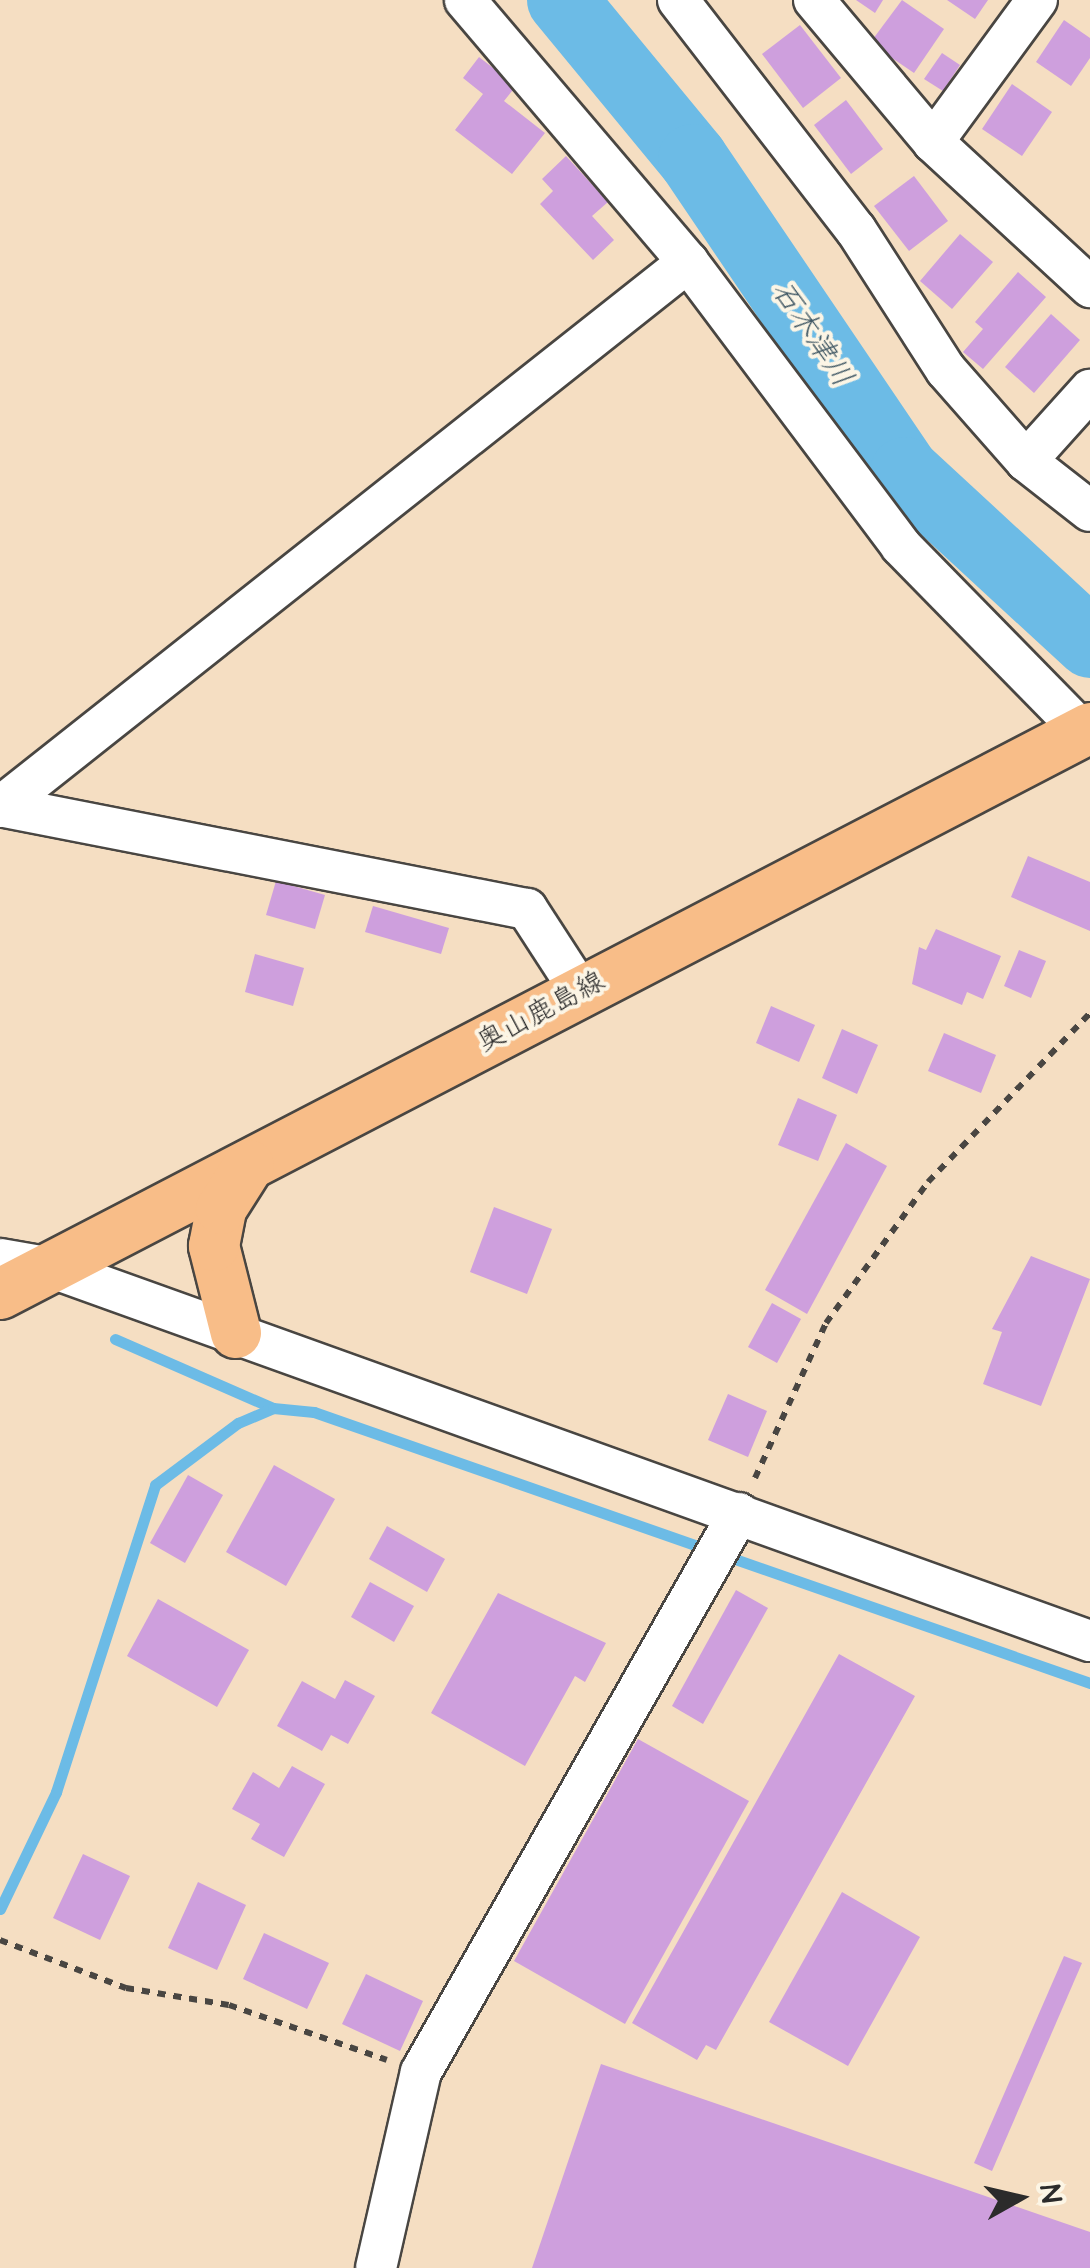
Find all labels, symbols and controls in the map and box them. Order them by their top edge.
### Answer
water label: 石木津川 [764,274,860,394]
street label: 奥山鹿島線 [471,964,611,1060]
north arrow [970,2148,1070,2248]
text: N [1030,2182,1071,2205]

